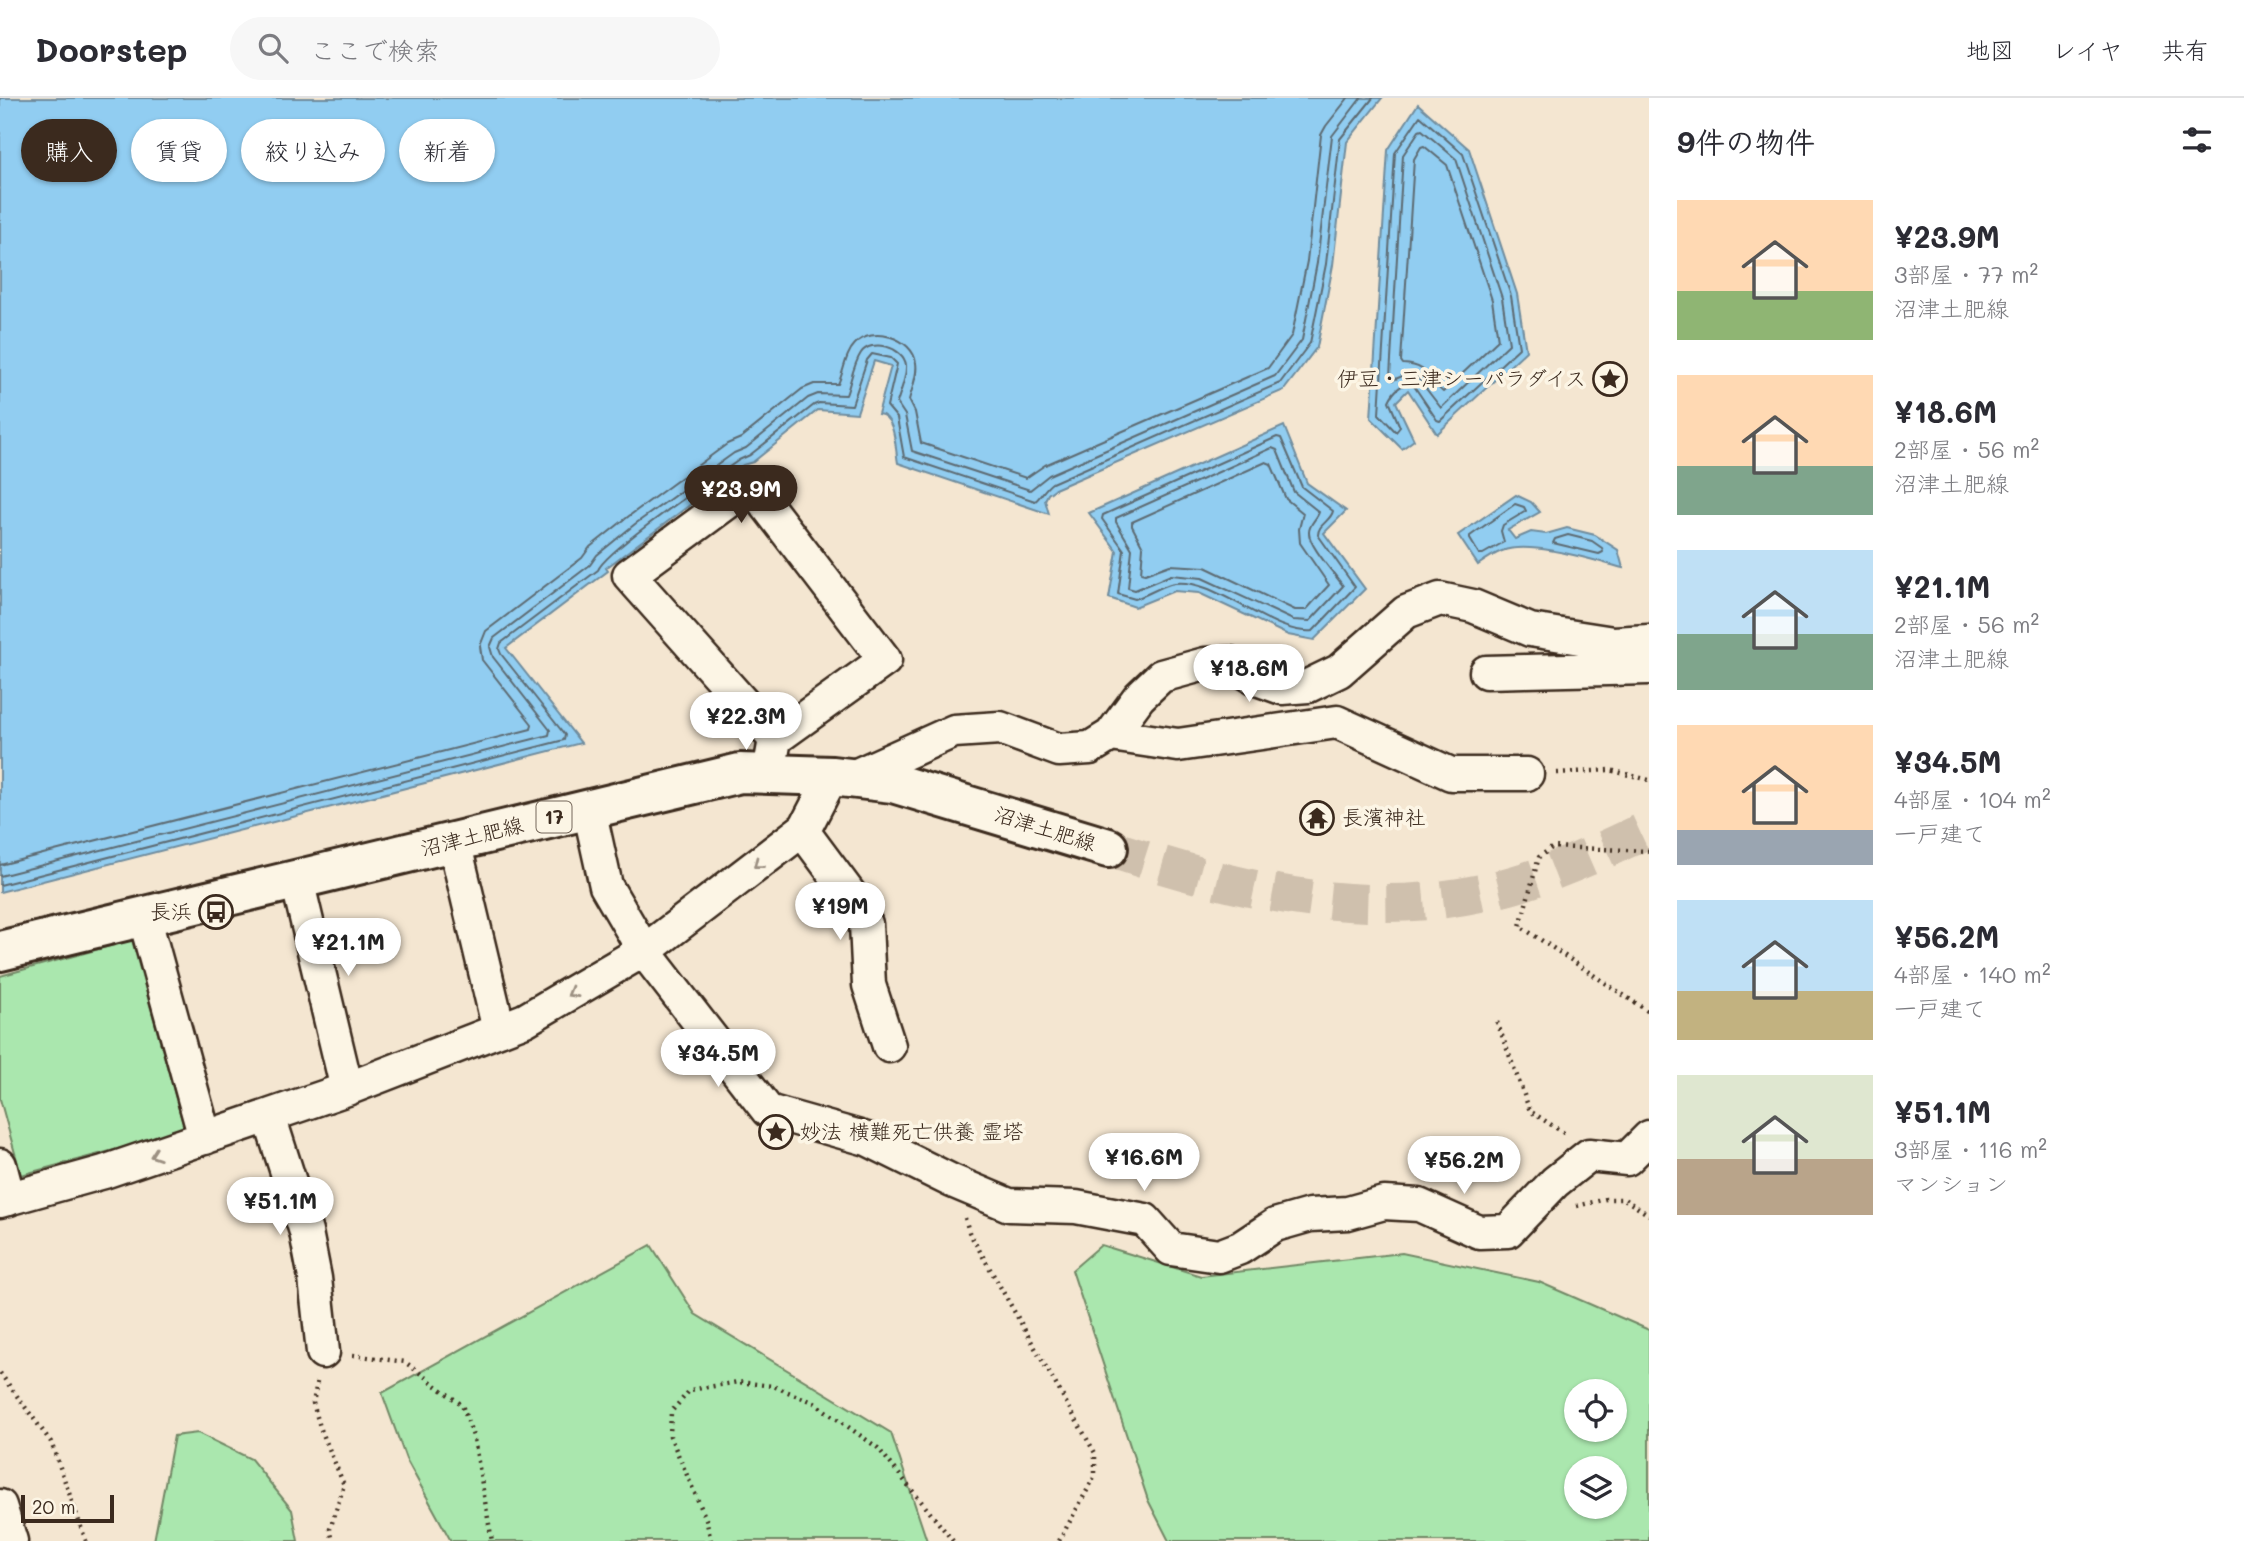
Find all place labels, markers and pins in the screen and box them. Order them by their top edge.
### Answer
place icon: 伊豆・三津シーパラダイス [1591,360,1629,398]
place label: 伊豆・三津シーパラダイス [1337,364,1586,391]
pin: ¥23.9M [684,466,798,525]
pin: ¥18.6M [1192,644,1306,704]
pin: ¥22.3M [689,692,803,752]
temple icon: 長濱神社 [1298,799,1336,837]
place label: 長濱神社 [1342,803,1426,830]
pin: ¥19M [799,882,881,942]
bus stop icon: 長浜 [197,893,235,931]
place label: 長浜 [150,897,192,924]
pin: ¥21.1M [291,918,405,978]
pin: ¥34.5M [661,1030,775,1089]
place icon: 妙法 横難死亡供養 霊塔 [757,1113,795,1151]
place label: 妙法 横難死亡供養 霊塔 [800,1117,1023,1144]
pin: ¥16.6M [1087,1134,1201,1193]
pin: ¥56.2M [1407,1136,1521,1196]
pin: ¥51.1M [223,1178,337,1237]

